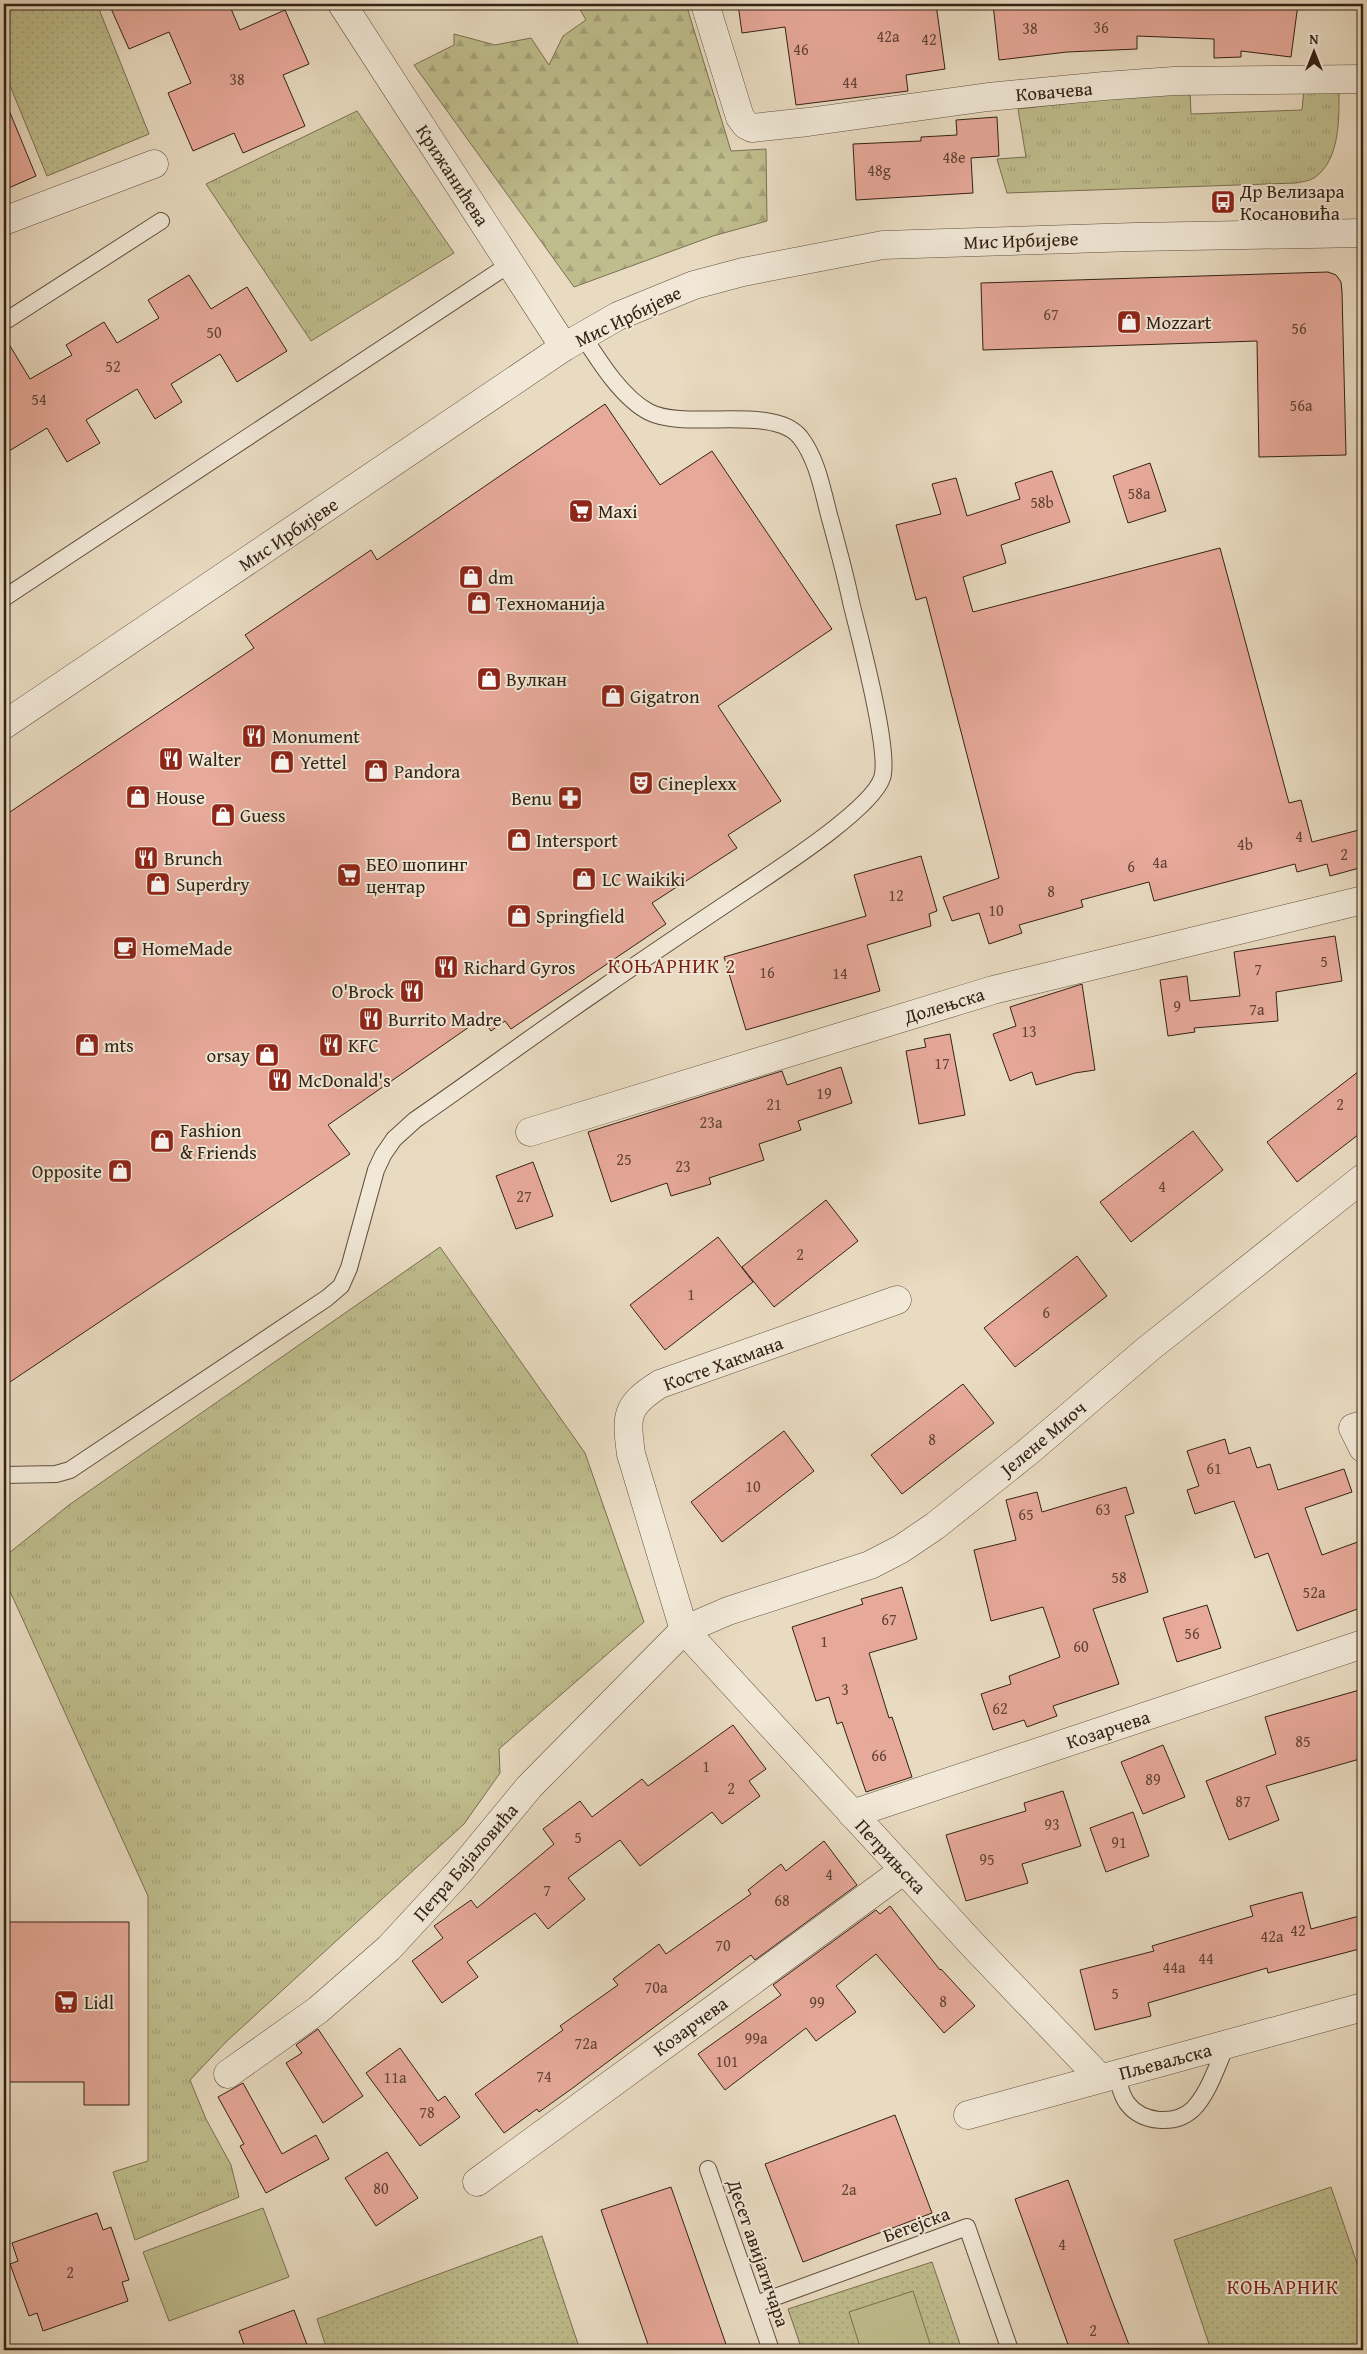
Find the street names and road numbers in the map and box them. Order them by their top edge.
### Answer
street label: Ковачева [1014,74,1094,108]
street label: Крижанићева [410,119,496,231]
street label: Мис Ирбијеве [963,224,1079,256]
street label: Мис Ирбијеве [570,278,686,354]
street label: Мис Ирбијеве [232,490,344,578]
street label: Долењска [899,979,988,1031]
street label: Косте Хакмана [659,1328,787,1398]
street label: Јелене Миоч [992,1394,1092,1484]
street label: Козарчева [1063,1702,1153,1756]
street label: Петра Бајаловића [406,1797,524,1927]
street label: Петрињска [849,1812,933,1900]
street label: Козарчева [647,1989,733,2063]
street label: Пљеваљска [1116,2035,1214,2087]
street label: Десет авијатичара [720,2174,797,2331]
street label: Бегејска [879,2199,953,2249]

